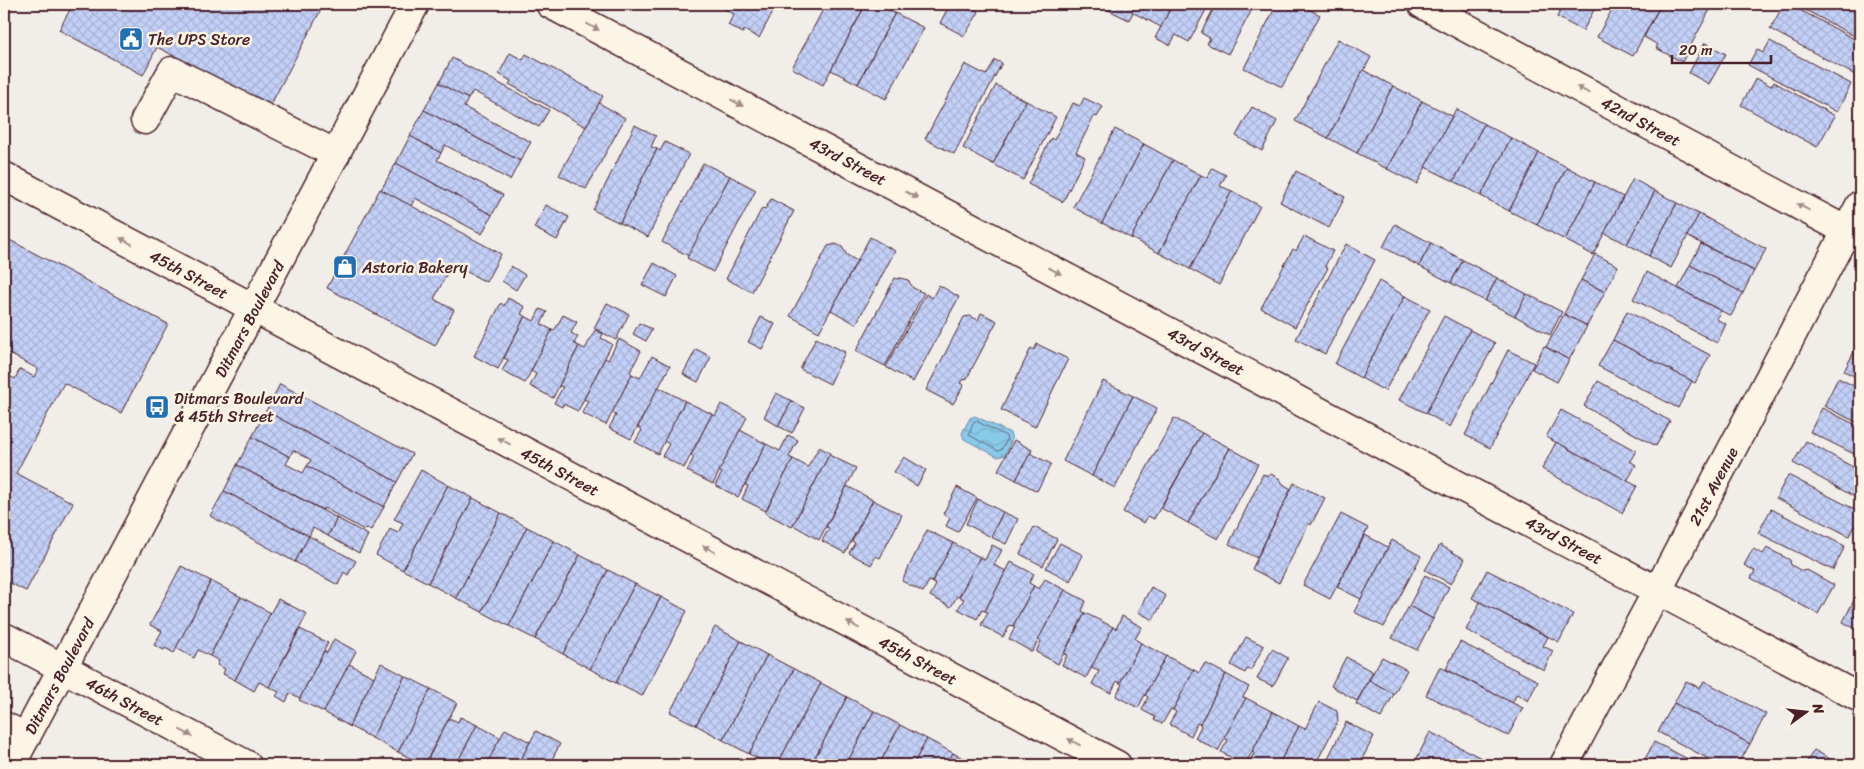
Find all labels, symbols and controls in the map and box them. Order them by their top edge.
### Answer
one-way arrow [587,22,600,31]
place label: The UPS Store [148,25,250,54]
public building icon: The UPS Store [118,26,144,52]
scale bar [1672,32,1770,64]
text: 20 m [1679,37,1713,63]
one-way arrow [1576,85,1590,94]
street label: 42nd Street [1596,88,1686,155]
one-way arrow [730,98,744,107]
street label: 43rd Street [804,129,892,194]
one-way arrow [904,191,919,199]
one-way arrow [1797,203,1810,212]
one-way arrow [118,237,133,245]
street label: 45th Street [144,241,233,307]
place label: Astoria Bakery [361,253,469,282]
street label: Ditmars Boulevard [206,254,293,383]
shop icon: Astoria Bakery [332,254,358,280]
one-way arrow [1048,267,1063,275]
street label: 43rd Street [1162,319,1250,384]
place label: Ditmars Boulevard & 45th Street [174,384,305,431]
bus stop icon: Ditmars Boulevard & 45th Street [144,394,170,420]
one-way arrow [497,437,511,445]
street label: 45th Street [515,438,604,504]
street label: 21st Avenue [1681,441,1746,531]
street label: 43rd Street [1520,508,1608,573]
one-way arrow [703,545,716,554]
street label: Ditmars Boulevard [16,611,103,740]
one-way arrow [846,621,860,630]
street label: 45th Street [873,627,962,693]
street label: 46th Street [80,669,169,734]
north arrow [1782,686,1832,736]
text: N [1804,700,1831,717]
one-way arrow [179,729,194,737]
one-way arrow [1067,738,1081,747]

